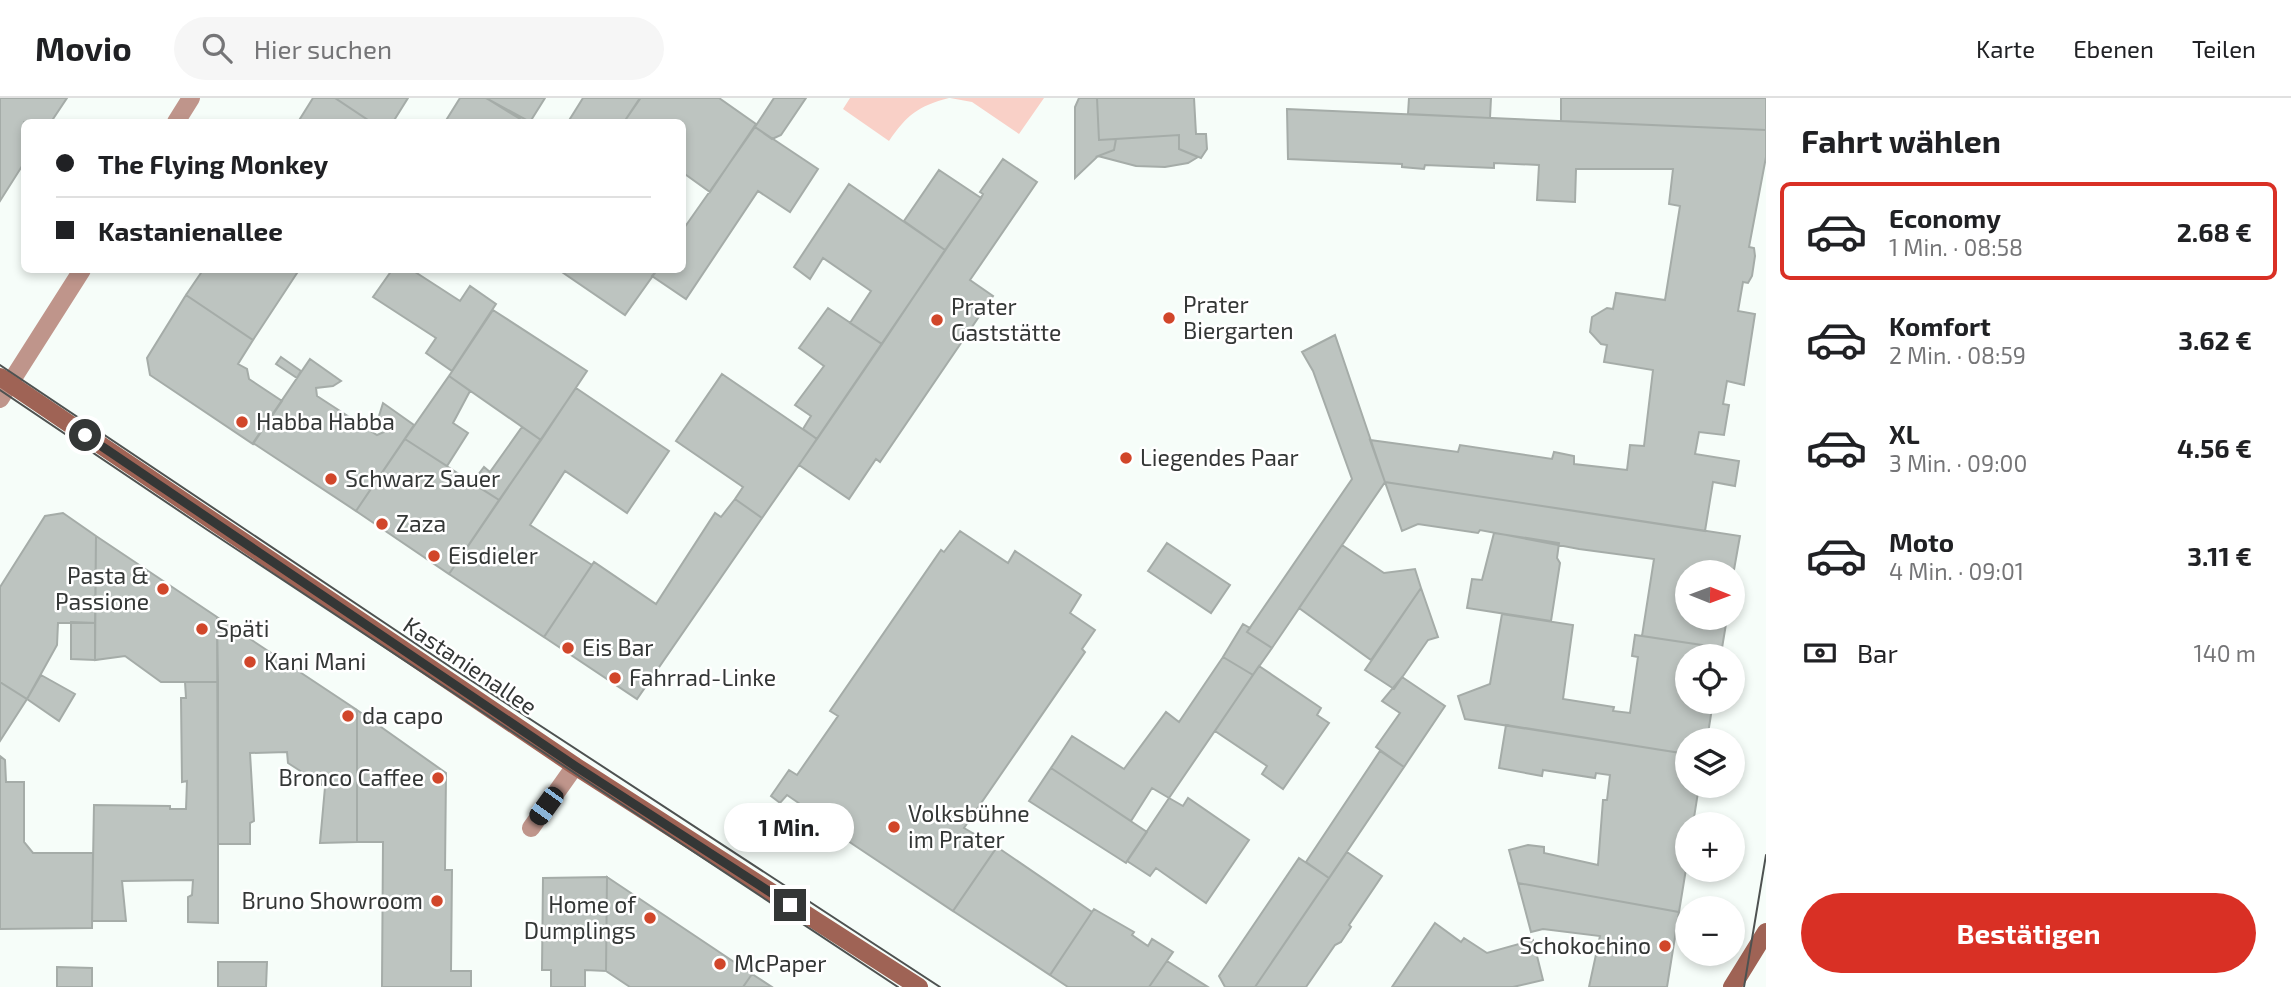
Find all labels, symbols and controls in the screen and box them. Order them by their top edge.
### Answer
search box [174,17,664,80]
text: Movio [35,28,132,68]
icon: search [198,29,236,67]
text: Hier suchen [254,33,392,64]
text: Karte [1976,34,2035,63]
text: Ebenen [2073,34,2154,63]
text: Teilen [2192,34,2256,63]
text: Fahrt wählen [1801,121,2001,159]
text: The Flying Monkey [98,148,328,179]
icon: car [1805,200,1868,263]
text: Economy [1889,202,2001,233]
text: Kastanienallee [98,215,283,246]
text: 2.68 € [2177,216,2252,247]
text: 1 Min. · 08:58 [1889,233,2023,261]
place label: Prater Biergarten [1183,290,1294,344]
place label: Prater Gaststätte [951,292,1061,346]
icon: car [1805,308,1868,371]
marker: Prater Biergarten [1161,310,1177,326]
text: Komfort [1889,310,1991,341]
marker: Prater Gaststätte [929,312,945,328]
text: 3.62 € [2178,324,2252,355]
text: 2 Min. · 08:59 [1889,341,2026,369]
place label: Habba Habba [256,407,395,435]
marker: Habba Habba [234,414,250,430]
icon: car [1805,416,1868,479]
text: XL [1889,418,1920,449]
route start [69,419,101,451]
text: 4.56 € [2177,432,2252,463]
place label: Liegendes Paar [1140,443,1299,471]
text: 3 Min. · 09:00 [1889,449,2027,477]
marker: Liegendes Paar [1118,450,1134,466]
place label: Schwarz Sauer [345,464,500,492]
marker: Schwarz Sauer [323,471,339,487]
place label: Zaza [396,509,446,537]
marker: Zaza [374,516,390,532]
icon: car [1805,524,1868,587]
text: Moto [1889,526,1954,557]
text: 3.11 € [2187,540,2252,571]
place label: Eisdieler [448,541,538,569]
marker: Eisdieler [426,548,442,564]
text: 4 Min. · 09:01 [1889,557,2024,585]
north arrow [1675,560,1745,630]
map controls [1675,560,1745,966]
place label: Pasta & Passione [55,561,149,615]
marker: Pasta & Passione [155,581,171,597]
street label: Kastanienallee [398,610,543,720]
place label: Späti [216,614,269,642]
marker: Späti [194,621,210,637]
place label: Eis Bar [582,633,654,661]
icon: cash [1801,634,1839,672]
text: Bar [1857,637,1898,668]
text: 140 m [2194,639,2256,667]
marker: Eis Bar [560,640,576,656]
button: locate [1675,644,1745,714]
place label: Kani Mani [264,647,366,675]
marker: Kani Mani [242,654,258,670]
place label: Fahrrad-Linke [629,663,776,691]
marker: Fahrrad-Linke [607,670,623,686]
place label: da capo [362,701,443,729]
marker: da capo [340,708,356,724]
button: layers [1675,728,1745,798]
place label: Bronco Caffee [279,763,424,791]
marker: Bronco Caffee [430,770,446,786]
car [526,783,567,829]
place label: Volksbühne im Prater [908,799,1030,853]
callout: 1 Min. [725,804,855,852]
button: + [1675,812,1745,882]
text: 1 Min. [758,813,820,841]
marker: Volksbühne im Prater [886,819,902,835]
place label: Bruno Showroom [241,886,423,914]
route end [774,889,806,921]
place label: Home of Dumplings [524,890,637,944]
marker: Bruno Showroom [429,893,445,909]
button: Bestätigen [1801,893,2256,973]
button: − [1675,896,1745,966]
marker: Home of Dumplings [642,910,658,926]
place label: Schokochino [1519,931,1651,959]
marker: Schokochino [1657,938,1673,954]
place label: McPaper [734,949,826,977]
marker: McPaper [712,956,728,972]

